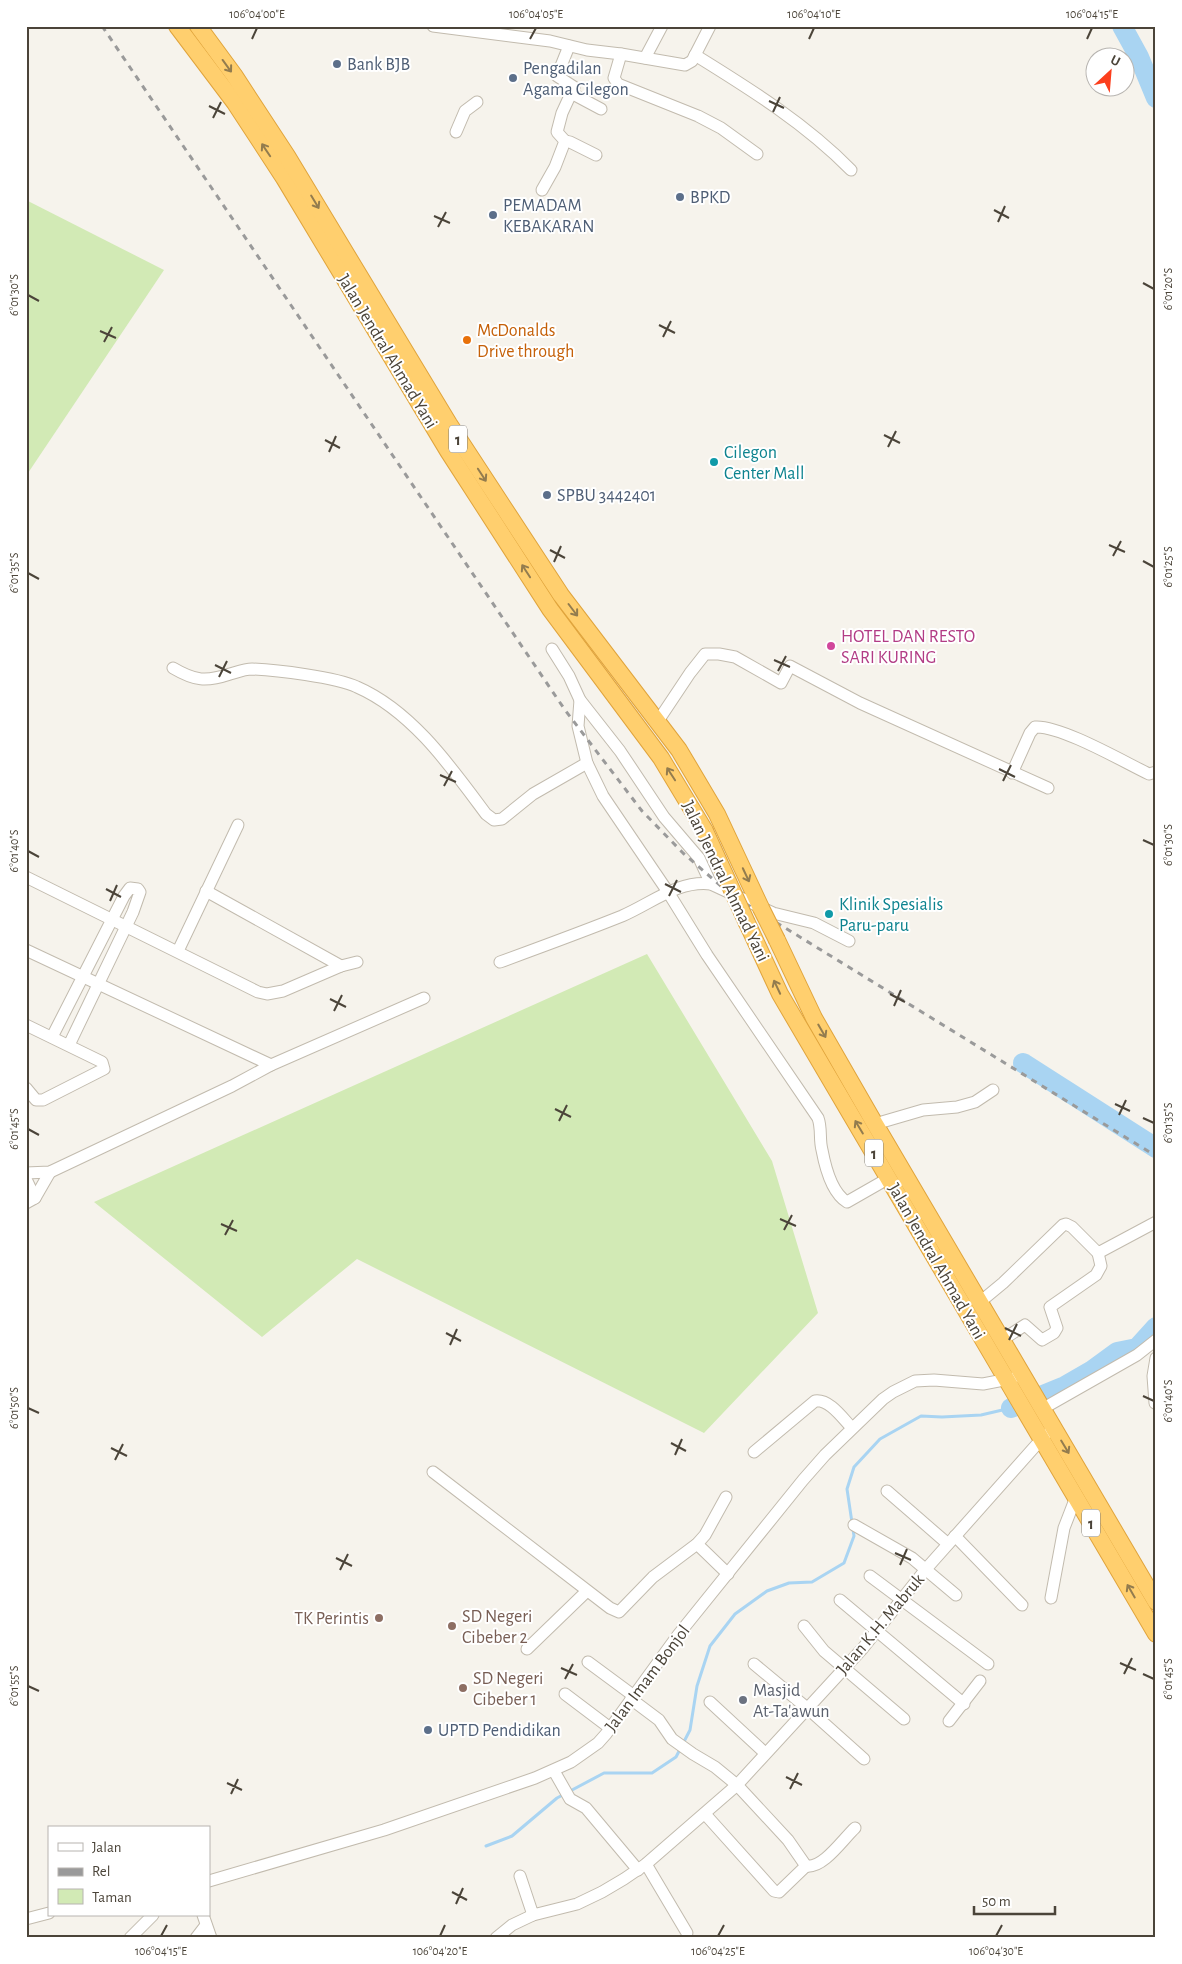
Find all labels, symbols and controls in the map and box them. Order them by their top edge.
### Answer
text: 106°04'00"E [229,8,285,20]
text: 106°04'05"E [509,8,563,20]
text: 106°04'10"E [787,8,841,20]
text: 106°04'15"E [1066,8,1118,20]
north arrow [1084,48,1134,98]
text: U [1108,53,1122,69]
place label: Bank BJB [347,56,410,74]
marker: Bank BJB [331,58,343,70]
one-way arrow [222,59,232,73]
place label: Pengadilan Agama Cilegon [523,60,629,99]
marker: Pengadilan Agama Cilegon [507,72,519,84]
one-way arrow [261,143,271,157]
place label: BPKD [690,189,731,207]
marker: BPKD [674,191,686,203]
one-way arrow [310,195,320,209]
place label: PEMADAM KEBAKARAN [503,197,595,236]
marker: PEMADAM KEBAKARAN [487,209,499,221]
text: 6°01'20"S [1162,267,1174,310]
street label: Jalan Jendral Ahmad Yani [334,271,440,432]
text: 6°01'30"S [8,274,20,316]
place label: McDonalds Drive through [477,322,574,361]
marker: McDonalds Drive through [461,334,473,346]
road number: 1 [449,426,467,452]
place label: Cilegon Center Mall [724,444,804,483]
marker: Cilegon Center Mall [708,456,720,468]
one-way arrow [477,468,487,482]
place label: SPBU 3442401 [557,487,656,505]
marker: SPBU 3442401 [541,489,553,501]
text: 6°01'25"S [1162,546,1174,588]
text: 6°01'35"S [8,552,20,593]
one-way arrow [520,564,531,578]
one-way arrow [567,603,578,616]
place label: HOTEL DAN RESTO SARI KURING [841,628,975,667]
marker: HOTEL DAN RESTO SARI KURING [825,640,837,652]
one-way arrow [666,768,676,782]
street label: Jalan Jendral Ahmad Yani [678,798,772,965]
text: 6°01'30"S [1162,824,1174,866]
text: 6°01'40"S [8,829,20,872]
one-way arrow [742,867,751,882]
place label: Klinik Spesialis Paru-paru [839,896,943,935]
marker: Klinik Spesialis Paru-paru [823,908,835,920]
one-way arrow [772,980,781,995]
one-way arrow [817,1023,827,1038]
text: 6°01'35"S [1162,1102,1174,1143]
text: 6°01'45"S [8,1108,20,1150]
one-way arrow [853,1121,863,1135]
road number: 1 [865,1140,883,1166]
street label: Jalan Jendral Ahmad Yani [884,1181,988,1342]
text: 6°01'40"S [1162,1379,1174,1422]
text: 6°01'50"S [8,1387,20,1429]
one-way arrow [1060,1440,1070,1454]
road number: 1 [1082,1510,1100,1536]
street label: Jalan K.H. Mabruk [833,1570,929,1679]
one-way arrow [1126,1585,1136,1599]
place label: SD Negeri Cibeber 2 [462,1608,532,1647]
place label: TK Perintis [294,1610,369,1628]
marker: TK Perintis [373,1612,385,1624]
marker: SD Negeri Cibeber 2 [446,1620,458,1632]
street label: Jalan Imam Bonjol [602,1622,694,1735]
text: 6°01'45"S [1162,1658,1174,1700]
text: 6°01'55"S [8,1665,20,1706]
place label: SD Negeri Cibeber 1 [473,1670,543,1709]
marker: SD Negeri Cibeber 1 [457,1682,469,1694]
place label: Masjid At-Ta'awun [753,1682,830,1721]
marker: Masjid At-Ta'awun [737,1694,749,1706]
place label: UPTD Pendidikan [438,1722,561,1740]
marker: UPTD Pendidikan [422,1724,434,1736]
legend [48,1826,210,1916]
text: Jalan [92,1840,122,1855]
text: Rel [92,1864,110,1879]
scale bar [974,1884,1056,1916]
text: Taman [92,1890,132,1905]
text: 50 m [982,1894,1011,1909]
text: 106°04'15"E [135,1945,187,1957]
text: 106°04'20"E [413,1945,468,1957]
text: 106°04'25"E [691,1945,745,1957]
text: 106°04'30"E [969,1945,1023,1957]

